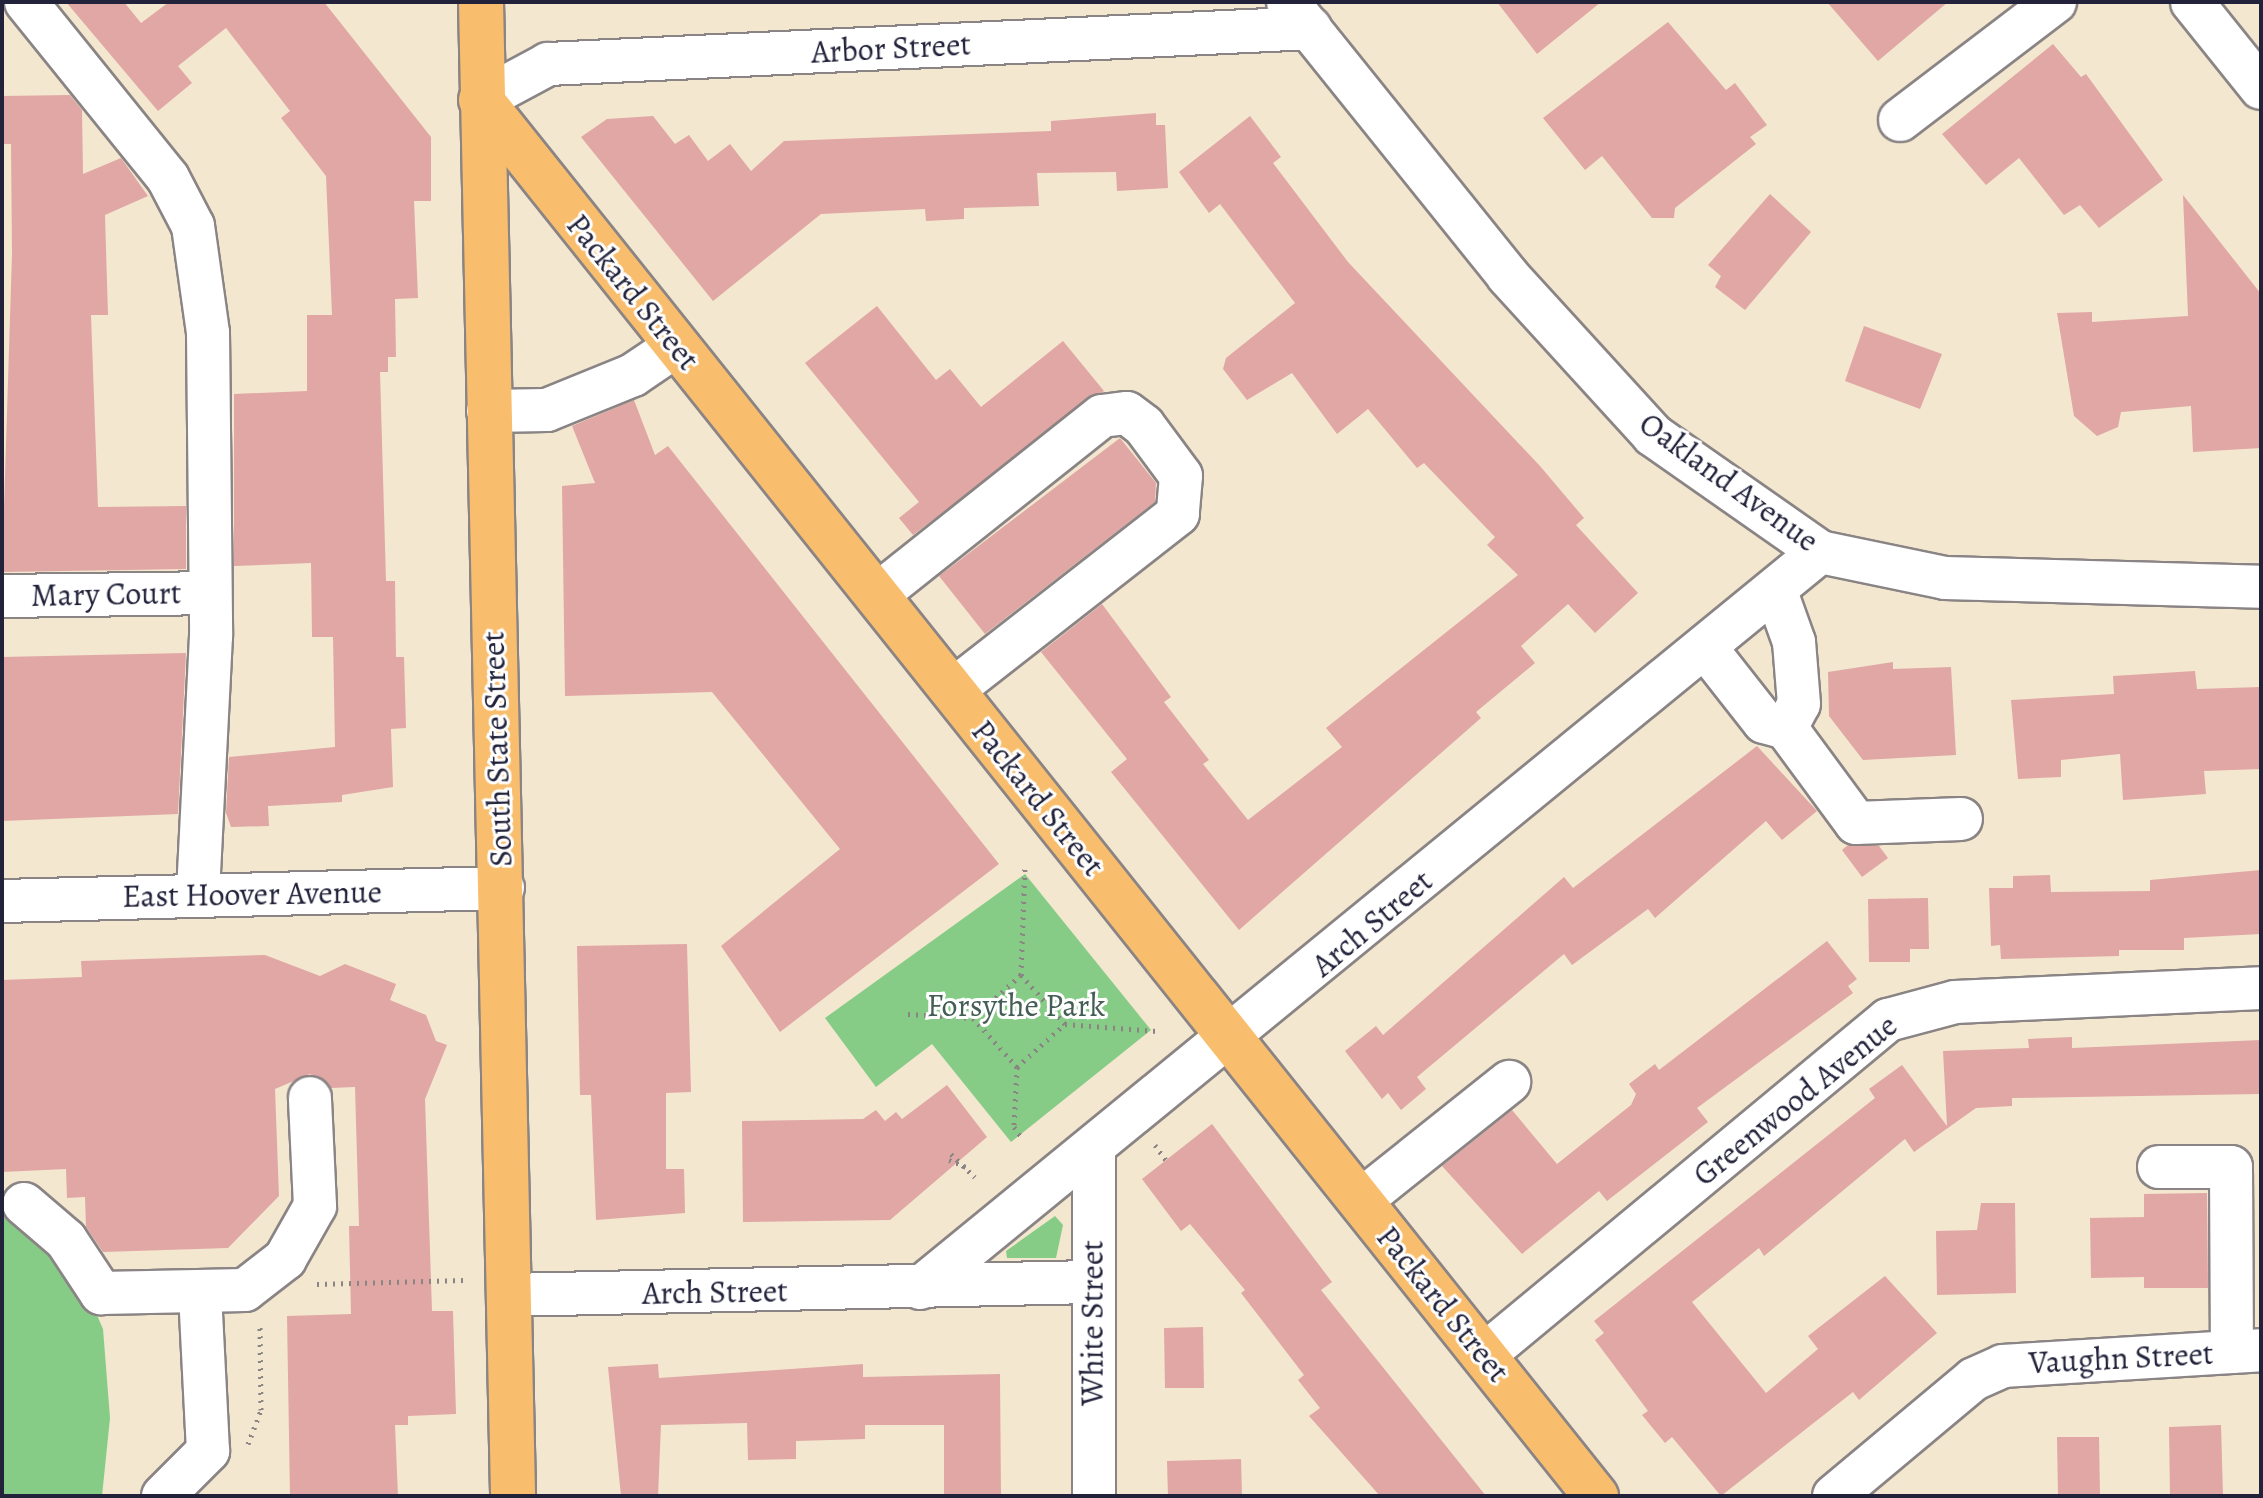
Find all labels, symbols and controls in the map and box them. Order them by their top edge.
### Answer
street label: Arbor Street [810,25,972,71]
street label: Packard Street [558,206,708,378]
street label: Oakland Avenue [1632,404,1826,560]
street label: Mary Court [30,573,182,615]
street label: South State Street [474,630,520,868]
street label: Packard Street [963,712,1113,884]
street label: Arch Street [1304,861,1440,985]
street label: East Hoover Avenue [122,873,382,915]
park label: Forsythe Park [927,986,1105,1024]
street label: Greenwood Avenue [1685,1006,1905,1194]
street label: Packard Street [1368,1218,1518,1390]
street label: White Street [1073,1240,1111,1406]
street label: Arch Street [642,1272,788,1312]
street label: Vaughn Street [2028,1334,2214,1382]

